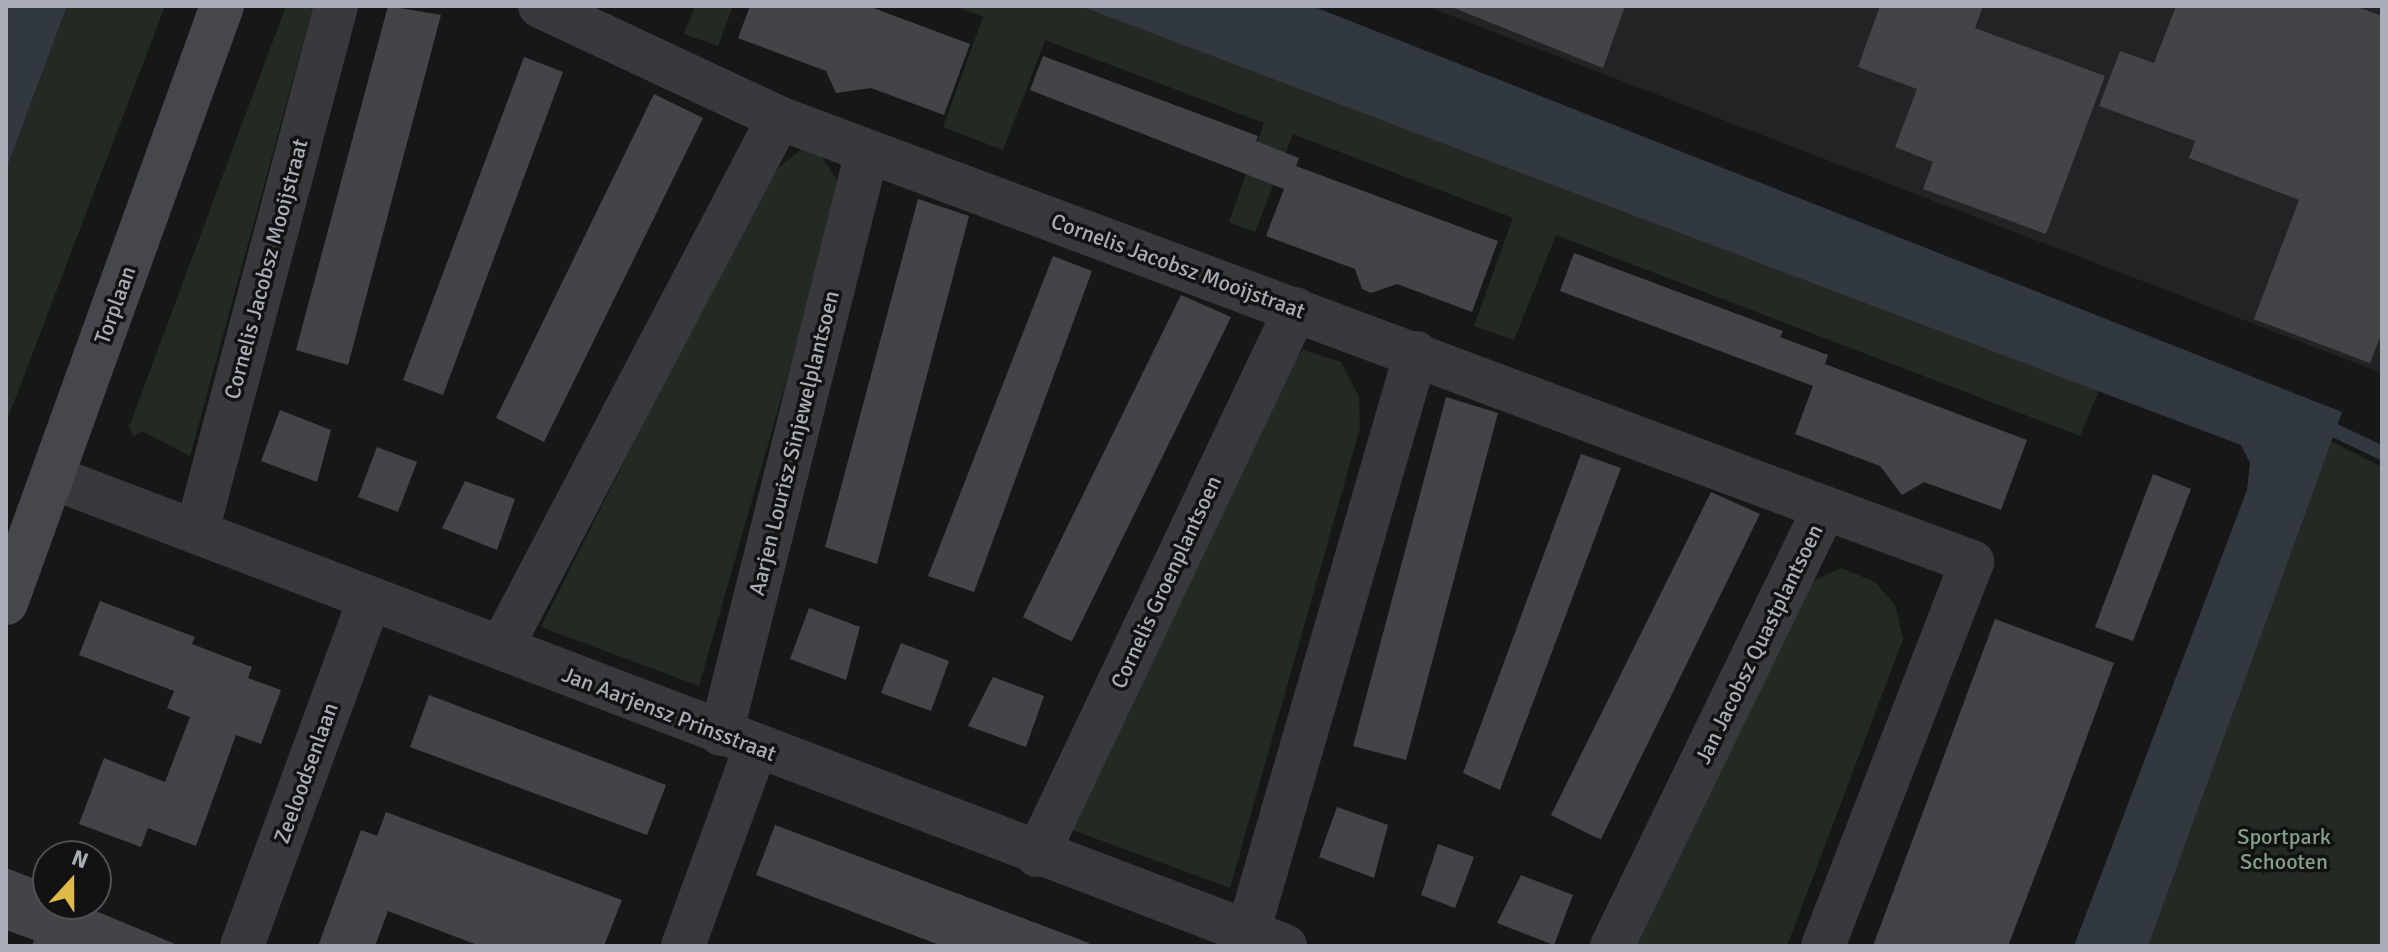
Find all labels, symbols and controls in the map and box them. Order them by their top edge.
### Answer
street label: Cornelis Jacobsz Mooijstraat [219,136,313,402]
street label: Cornelis Jacobsz Mooijstraat [1048,208,1308,324]
street label: Torplaan [89,262,141,348]
street label: Aarjen Lourisz Sinjewelplantsoen [743,288,845,598]
street label: Cornelis Groenplantsoen [1105,471,1227,693]
street label: Jan Jacobsz Quastplantsoen [1689,520,1829,768]
street label: Jan Aarjensz Prinsstraat [558,661,780,767]
street label: Zeeloodsenlaan [268,699,344,847]
park label: Sportpark Schooten [2237,823,2331,874]
north arrow [32,840,112,920]
text: N [68,844,92,874]

